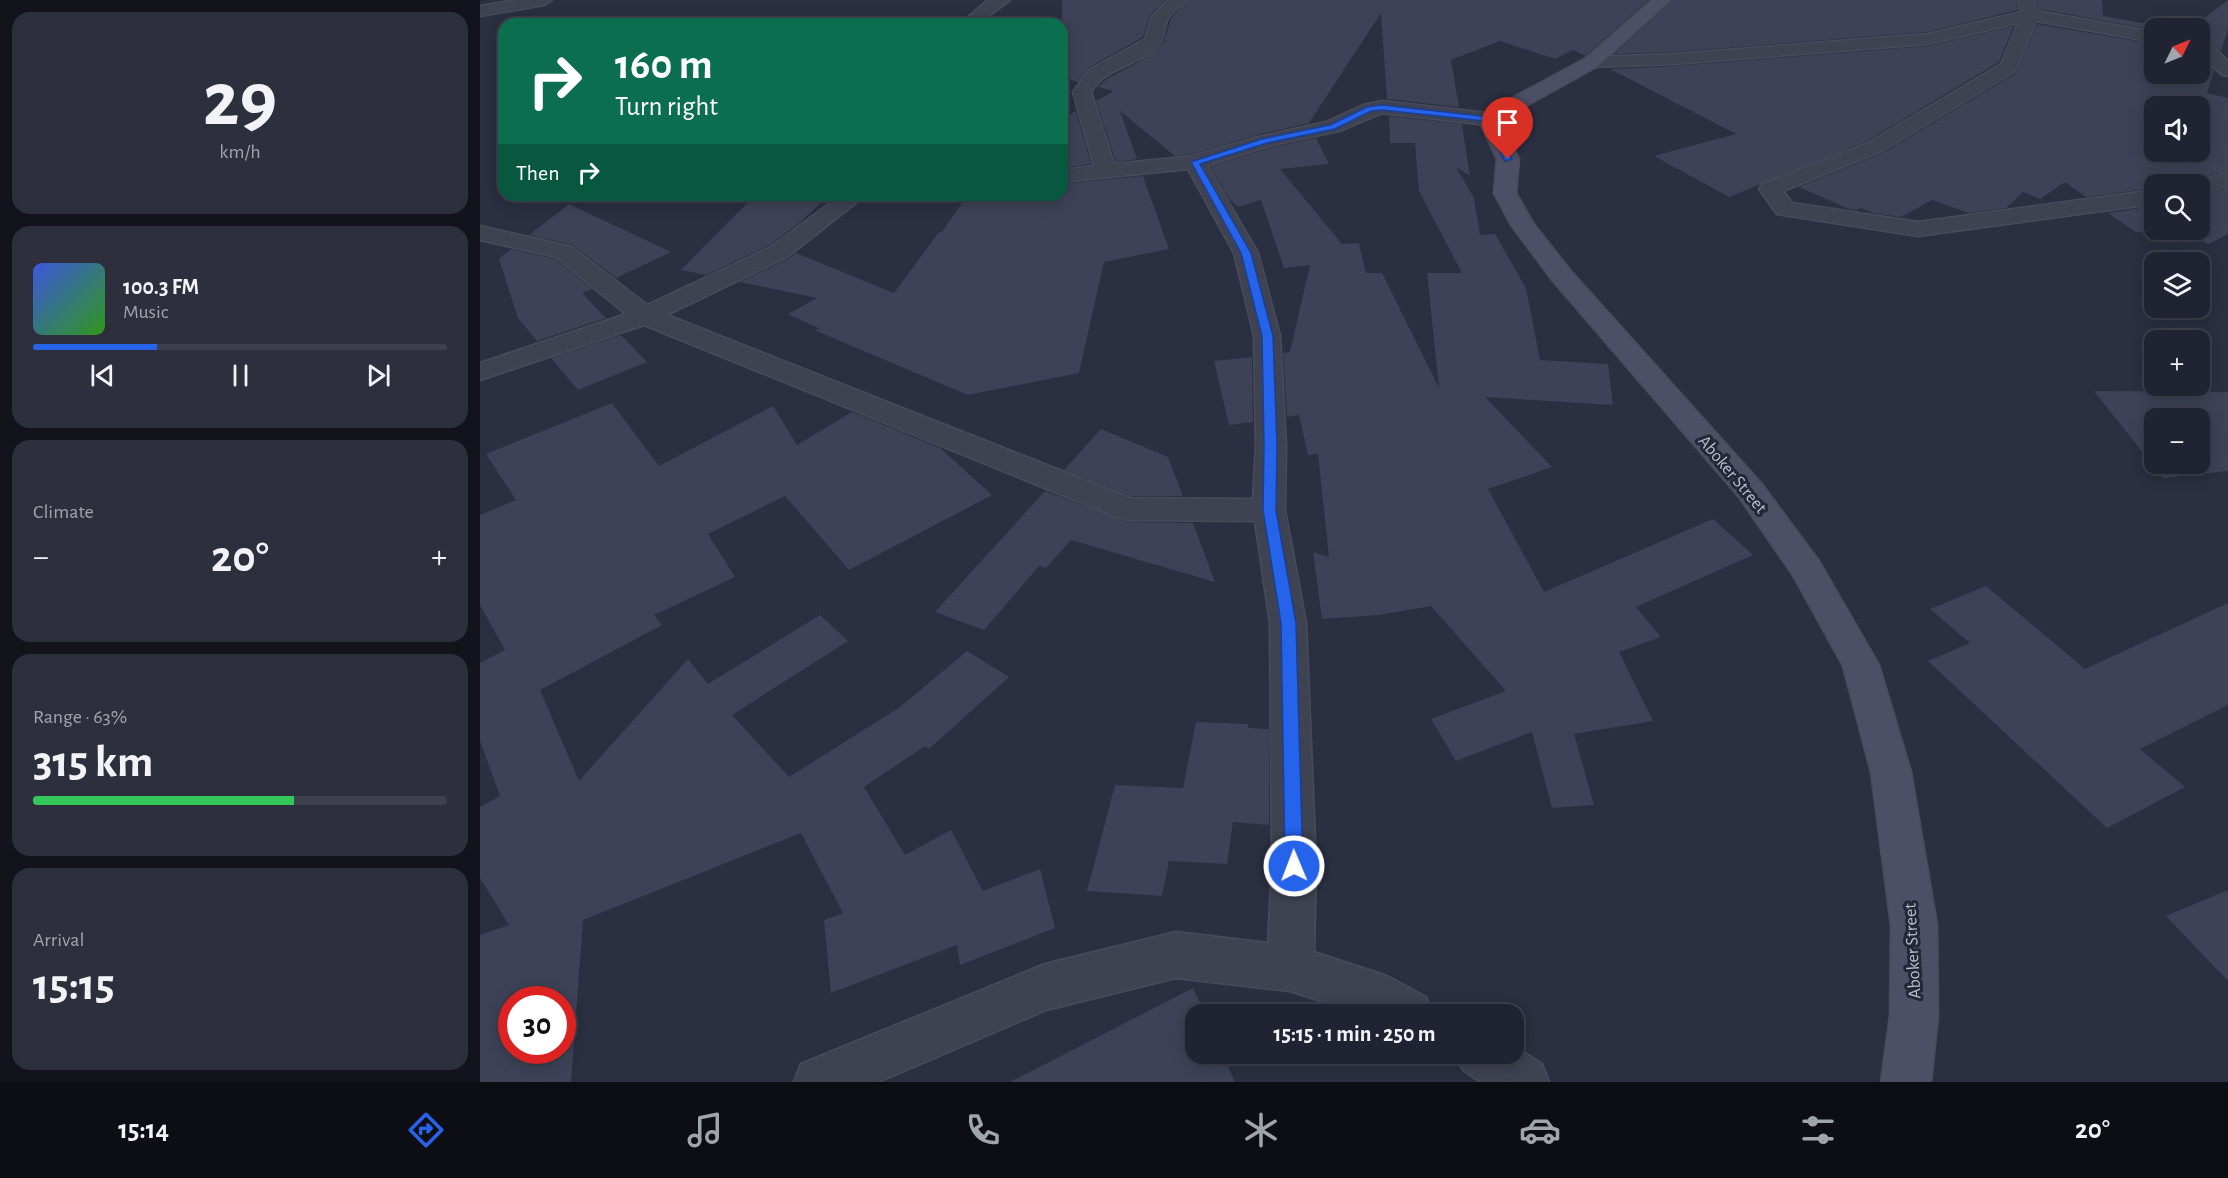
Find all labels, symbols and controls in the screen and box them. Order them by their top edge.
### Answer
north arrow [2144,18,2210,84]
map controls [2144,18,2210,474]
icon: right [516,42,594,120]
text: 160 m [615,44,713,86]
text: 29 [203,62,277,140]
text: Turn right [615,93,718,120]
button: sound [2144,96,2210,162]
pin [1482,97,1533,159]
icon: arrive [1491,106,1524,139]
text: km/h [219,142,261,162]
icon: right [572,156,605,189]
text: Then [516,162,560,184]
button: search [2144,174,2210,240]
button: layers [2144,252,2210,318]
text: 100.3 FM [123,276,199,298]
text: Music [123,302,169,322]
button: + [2144,330,2210,396]
icon: previous [86,359,119,392]
icon: pause [224,359,257,392]
icon: next [362,359,395,392]
button: − [2144,408,2210,474]
street label: Aboker Street [1695,432,1770,517]
text: Climate [33,502,94,522]
text: 20° [211,535,269,580]
text: − [33,541,49,574]
text: + [431,541,447,574]
text: Range · 63% [33,707,127,727]
text: 315 km [33,740,153,785]
position arrow [1262,834,1326,898]
street label: Aboker Street [1901,902,1924,999]
text: Arrival [33,930,84,950]
text: 15:15 [33,963,115,1008]
speed limit sign: 30 [498,986,576,1064]
text: 15:15 · 1 min · 250 m [1273,1023,1436,1045]
icon: directions [405,1109,447,1151]
icon: music [684,1109,726,1151]
icon: phone [962,1109,1004,1151]
icon: climate [1240,1109,1282,1151]
icon: car [1519,1109,1561,1151]
icon: filters [1797,1109,1839,1151]
text: 15:14 [118,1116,169,1143]
text: 20° [2075,1116,2110,1143]

